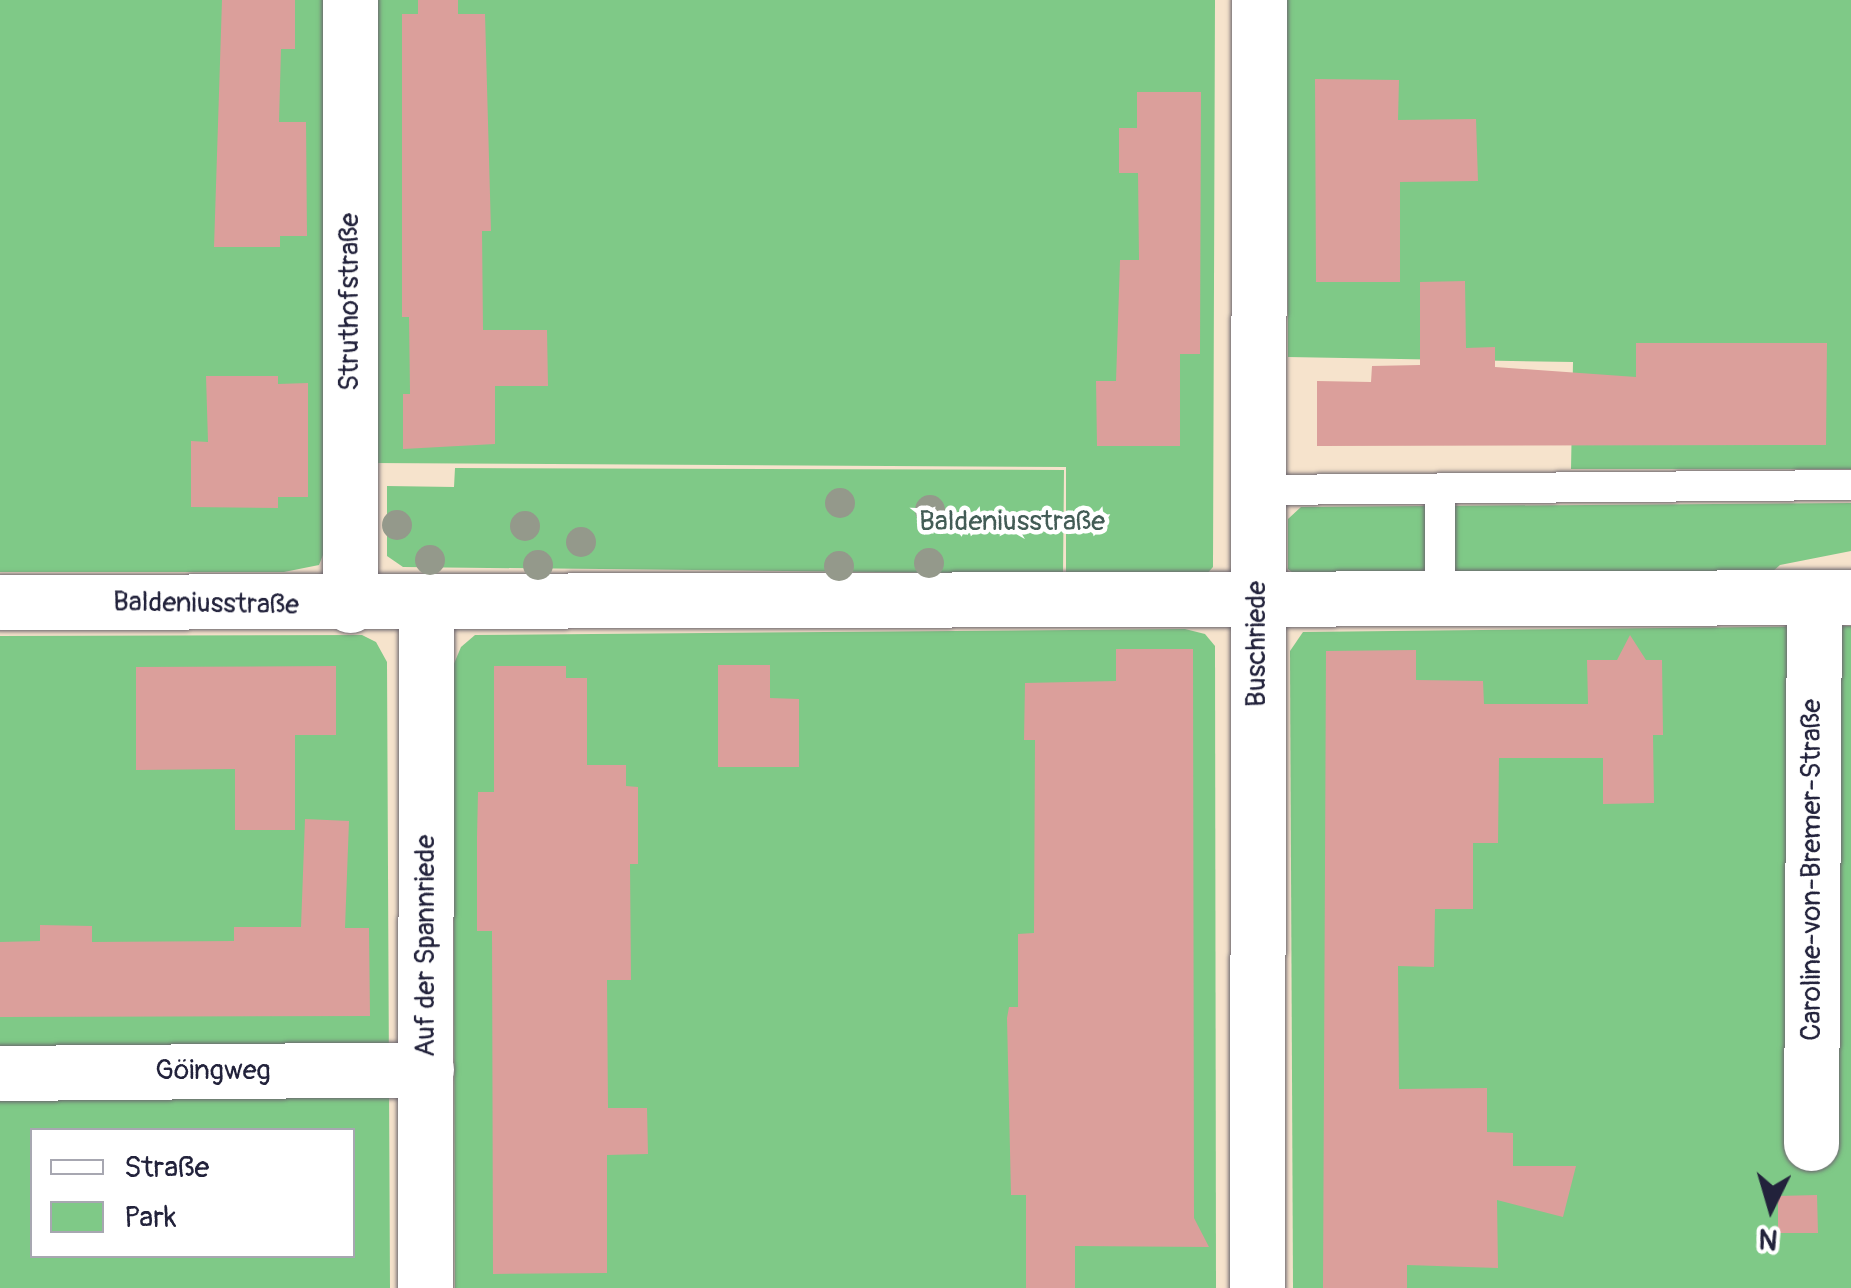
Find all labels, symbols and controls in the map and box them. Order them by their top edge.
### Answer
street label: Struthofstraße [333,213,367,391]
park label: Baldeniusstraße [919,505,1105,539]
street label: Buschriede [1240,581,1274,707]
street label: Baldeniusstraße [113,586,299,622]
street label: Caroline-von-Bremer-Straße [1795,699,1829,1041]
street label: Auf der Spannriede [409,835,443,1057]
street label: Göingweg [155,1054,271,1088]
legend [30,1128,355,1258]
text: Straße [124,1149,209,1186]
north arrow [1721,1158,1821,1258]
text: Park [124,1199,177,1236]
text: N [1757,1220,1779,1257]

